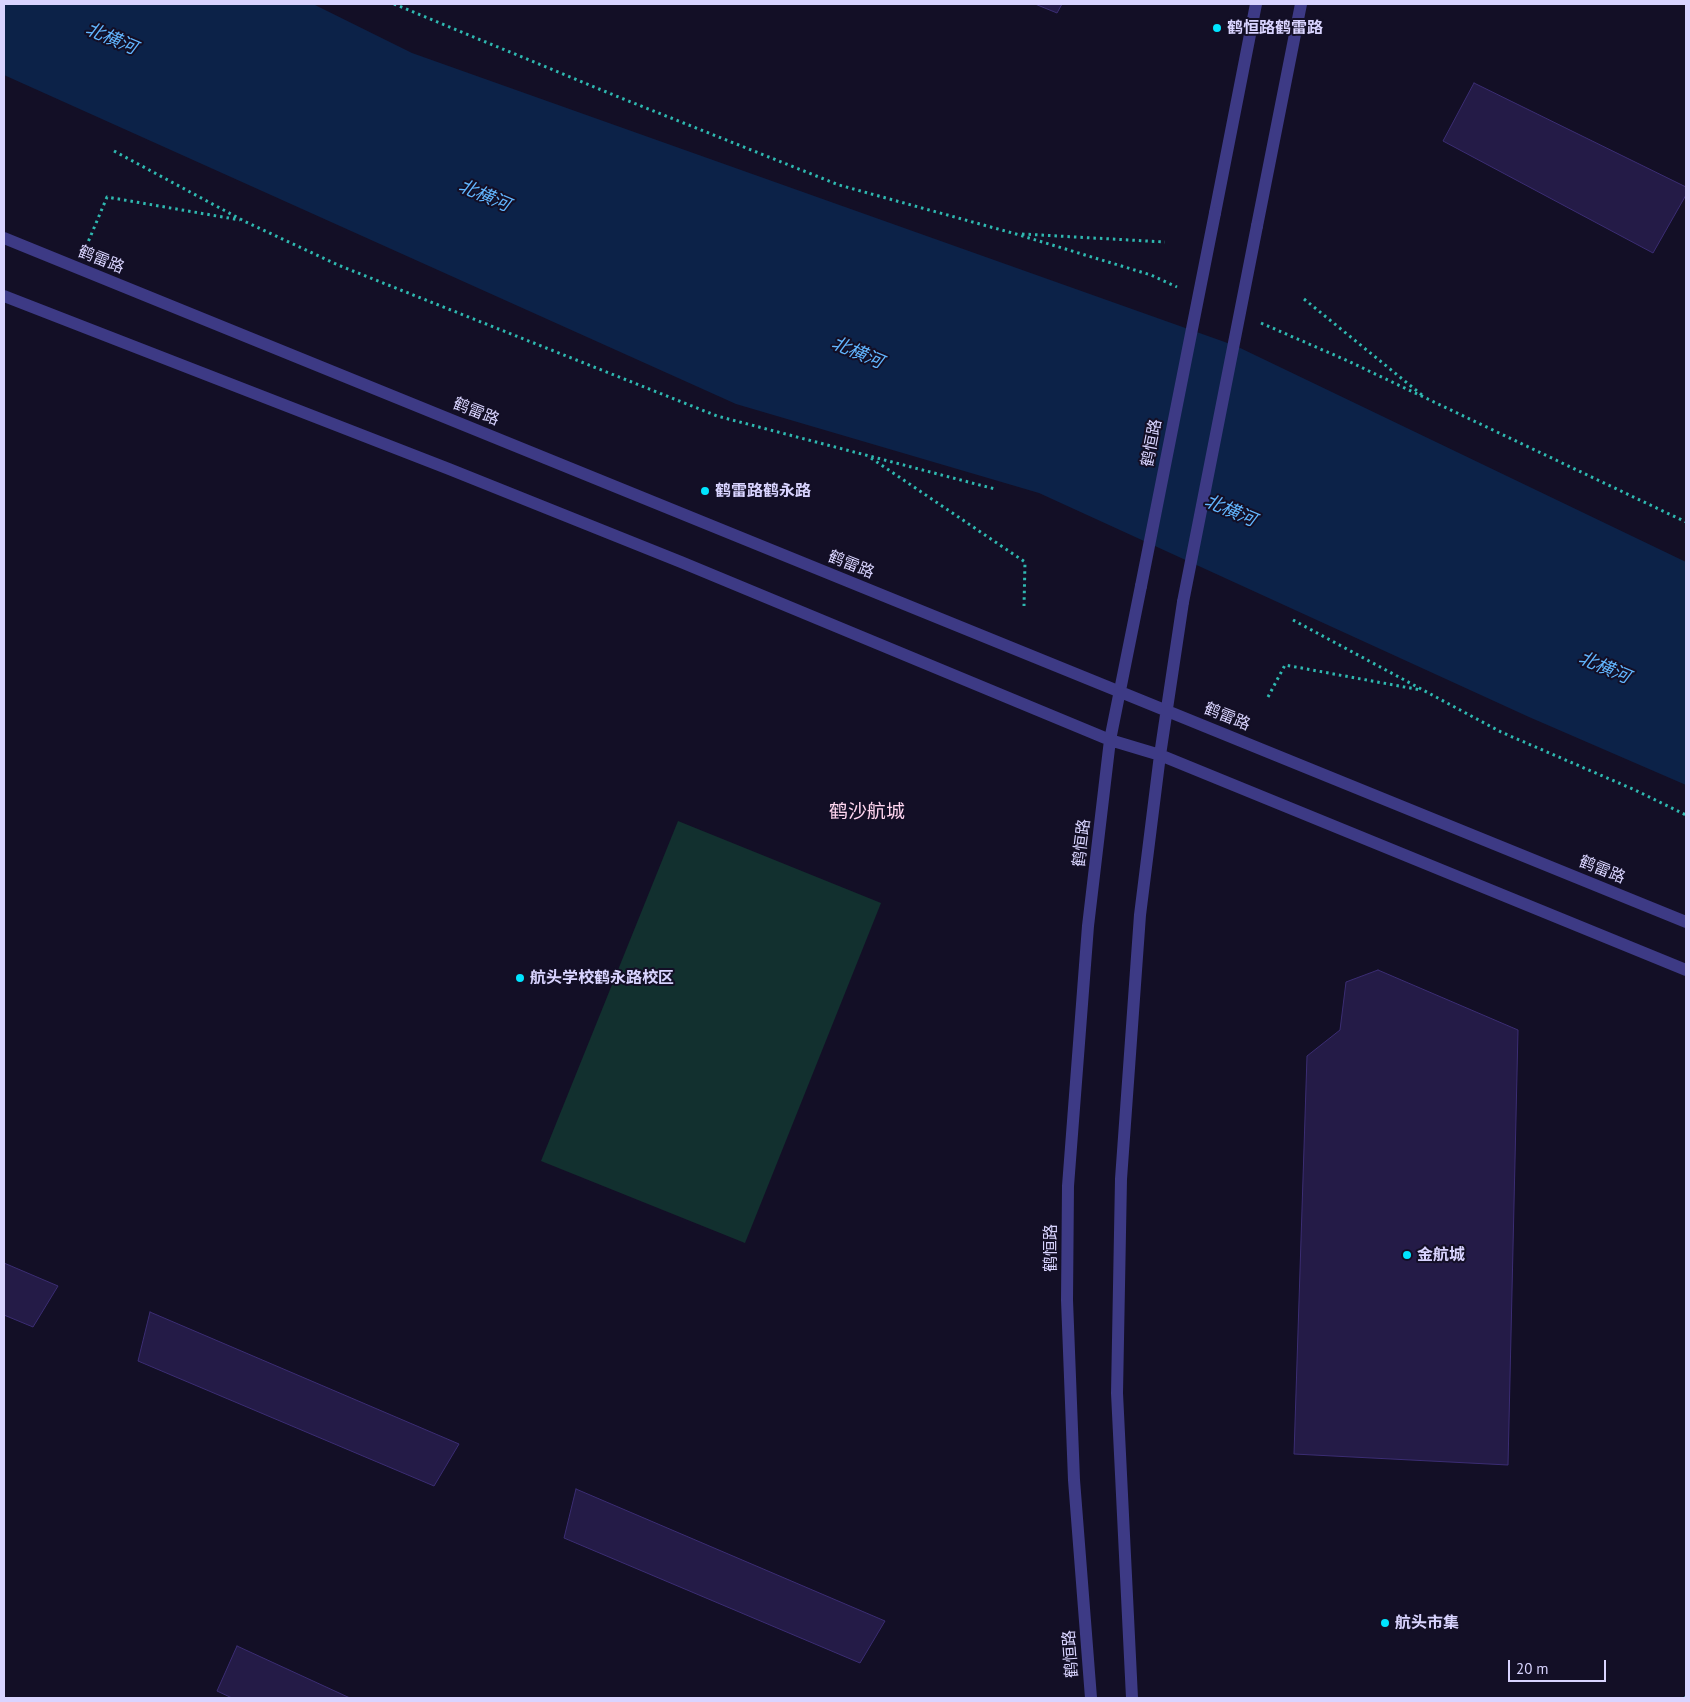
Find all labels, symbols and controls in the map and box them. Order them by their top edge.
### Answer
place label: 鹤恒路鹤雷路 [1227,18,1323,38]
water label: 北横河 [82,19,140,59]
marker: 鹤恒路鹤雷路 [1211,22,1223,34]
water label: 北横河 [455,176,513,216]
street label: 鹤雷路 [75,242,127,278]
water label: 北横河 [828,333,886,373]
street label: 鹤雷路 [450,394,502,430]
street label: 鹤恒路 [1138,418,1166,468]
place label: 鹤雷路鹤永路 [715,481,811,501]
marker: 鹤雷路鹤永路 [699,485,711,497]
water label: 北横河 [1201,491,1259,531]
street label: 鹤雷路 [825,547,877,583]
water label: 北横河 [1575,648,1633,688]
street label: 鹤雷路 [1201,699,1253,735]
district label: 鹤沙航城 [829,802,905,824]
street label: 鹤恒路 [1070,818,1094,868]
street label: 鹤雷路 [1576,852,1628,888]
place label: 航头学校鹤永路校区 [530,968,674,988]
marker: 航头学校鹤永路校区 [514,972,526,984]
street label: 鹤恒路 [1041,1224,1061,1272]
place label: 金航城 [1417,1245,1465,1265]
marker: 金航城 [1401,1249,1413,1261]
place label: 航头市集 [1395,1613,1459,1633]
marker: 航头市集 [1379,1617,1391,1629]
street label: 鹤恒路 [1060,1629,1082,1679]
scale bar [1510,1650,1608,1682]
text: 20 m [1516,1659,1549,1678]

